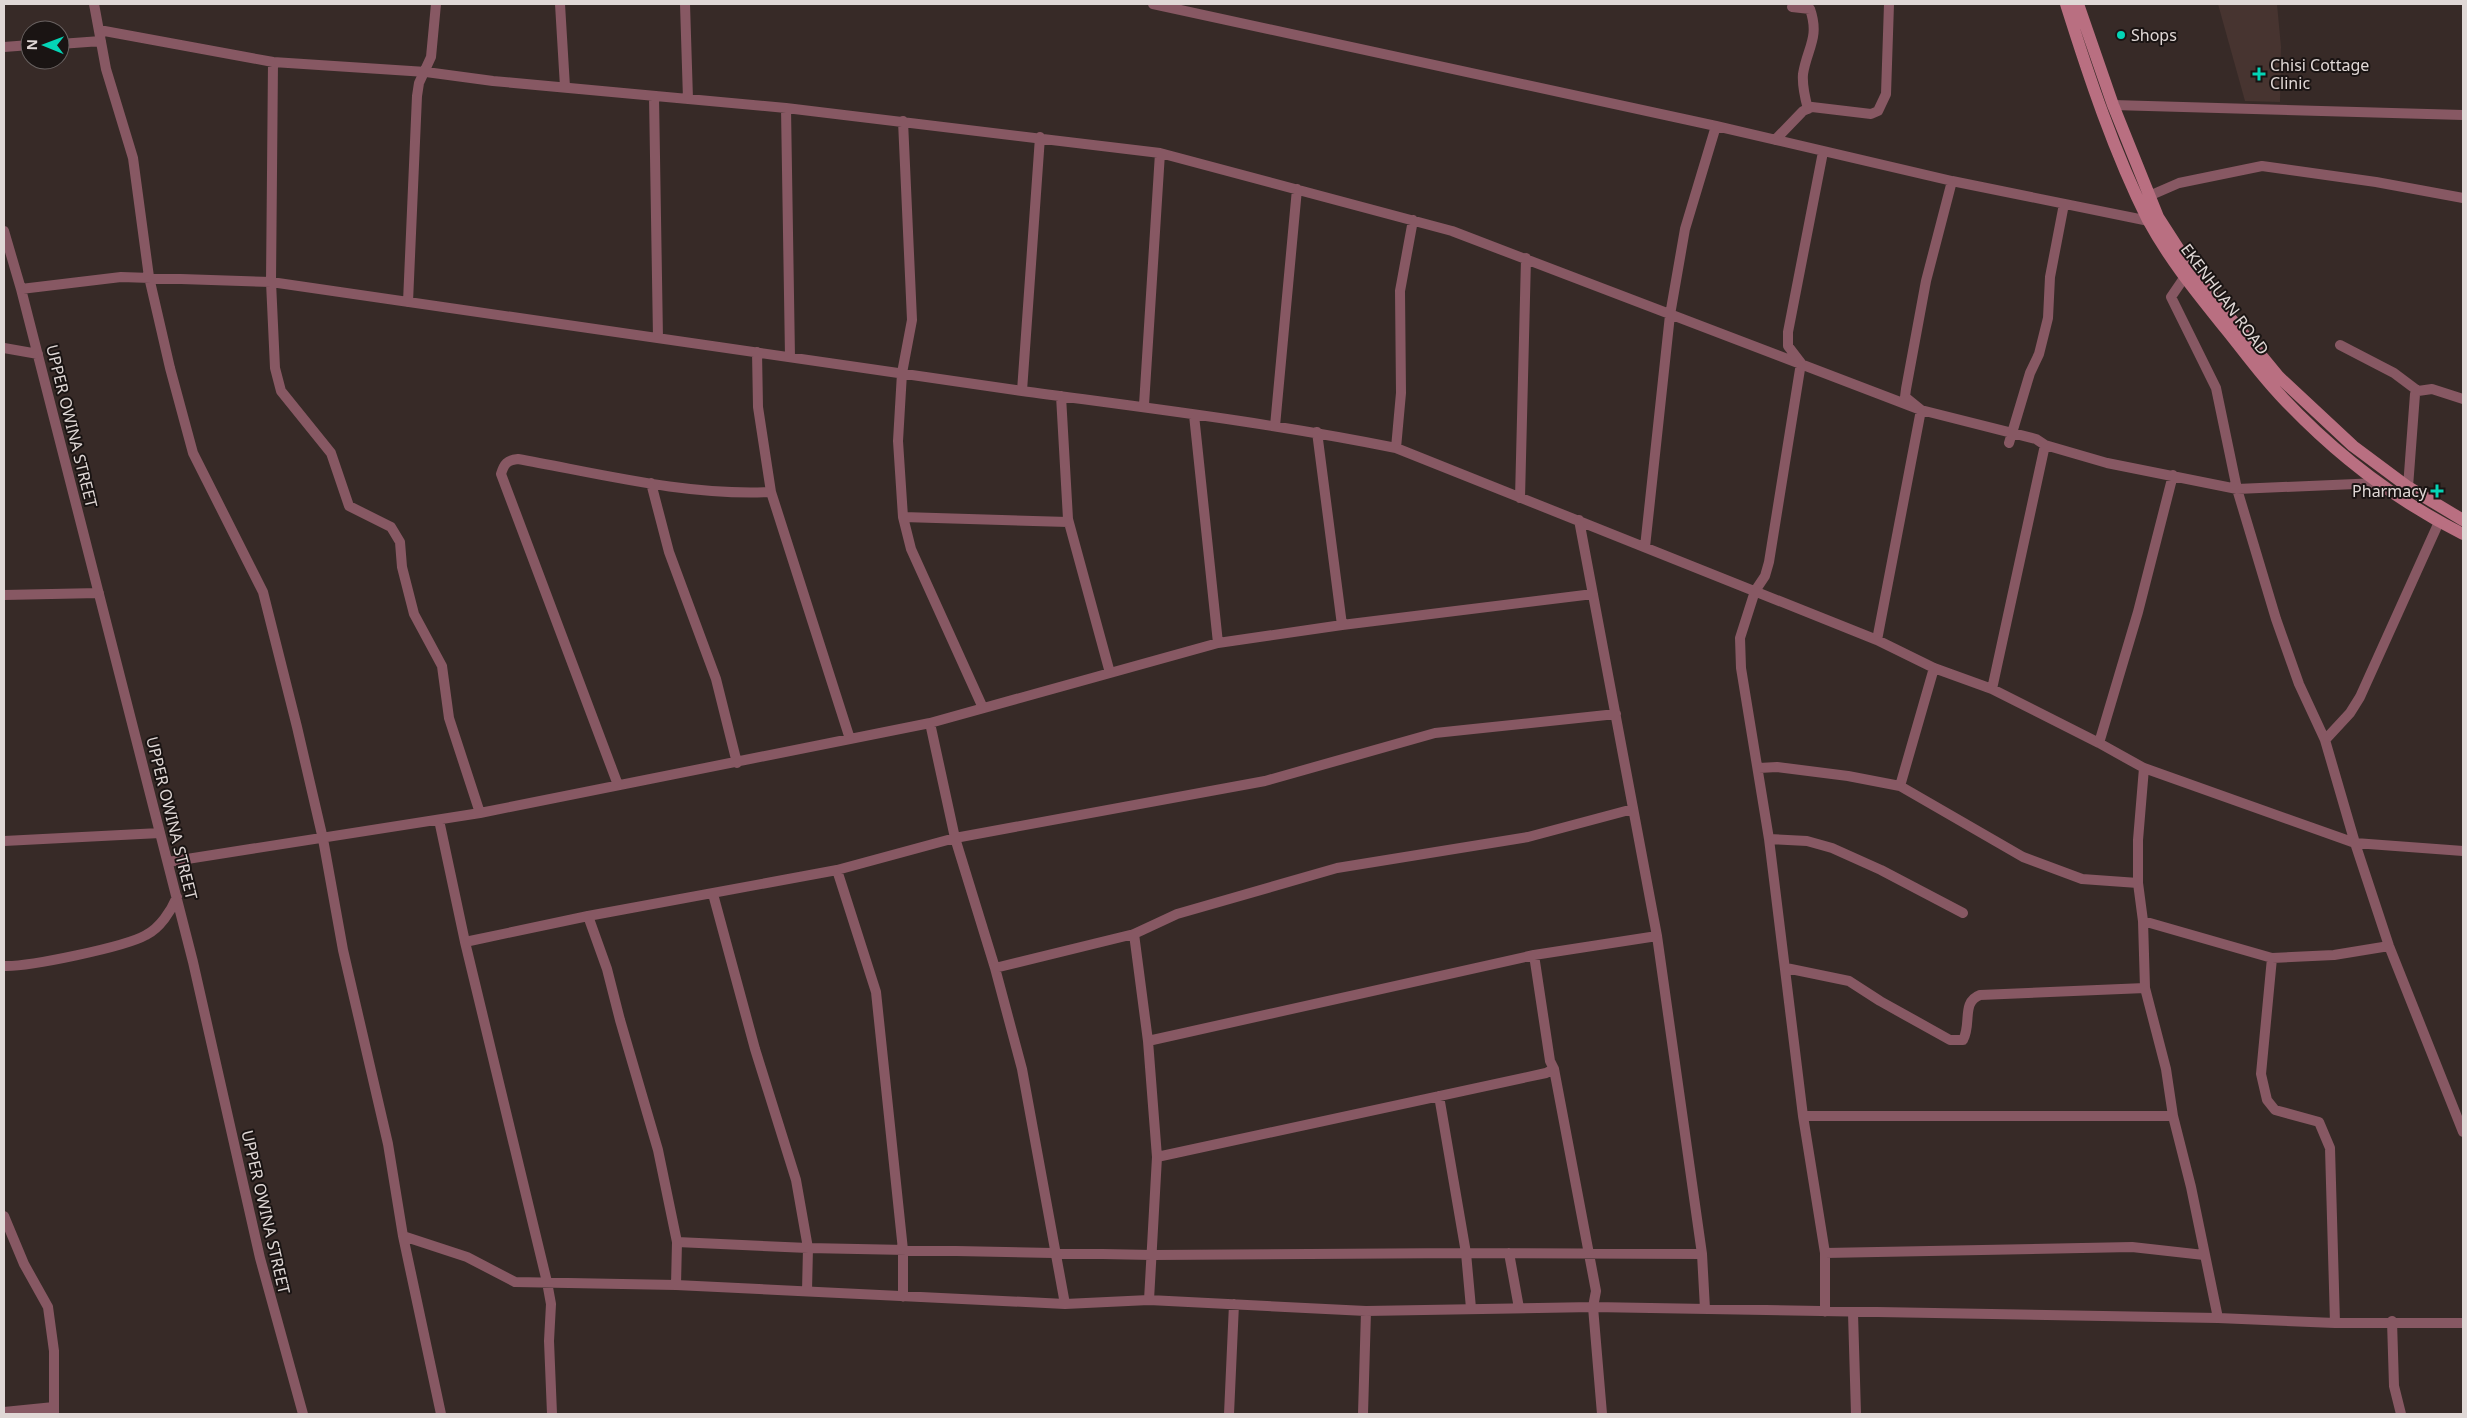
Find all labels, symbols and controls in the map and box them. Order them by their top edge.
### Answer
north arrow [20,20,70,70]
place label: Shops [2131,24,2177,46]
marker: Shops [2115,29,2127,41]
text: N [22,39,41,51]
place label: Chisi Cottage Clinic [2270,54,2369,94]
marker: Chisi Cottage Clinic [2252,67,2266,81]
street label: EKENHUAN ROAD [2176,239,2274,359]
street label: UPPER OWINA STREET [41,342,103,510]
place label: Pharmacy [2352,480,2428,502]
marker: Pharmacy [2431,485,2443,497]
street label: UPPER OWINA STREET [141,734,203,902]
street label: UPPER OWINA STREET [236,1128,296,1296]

